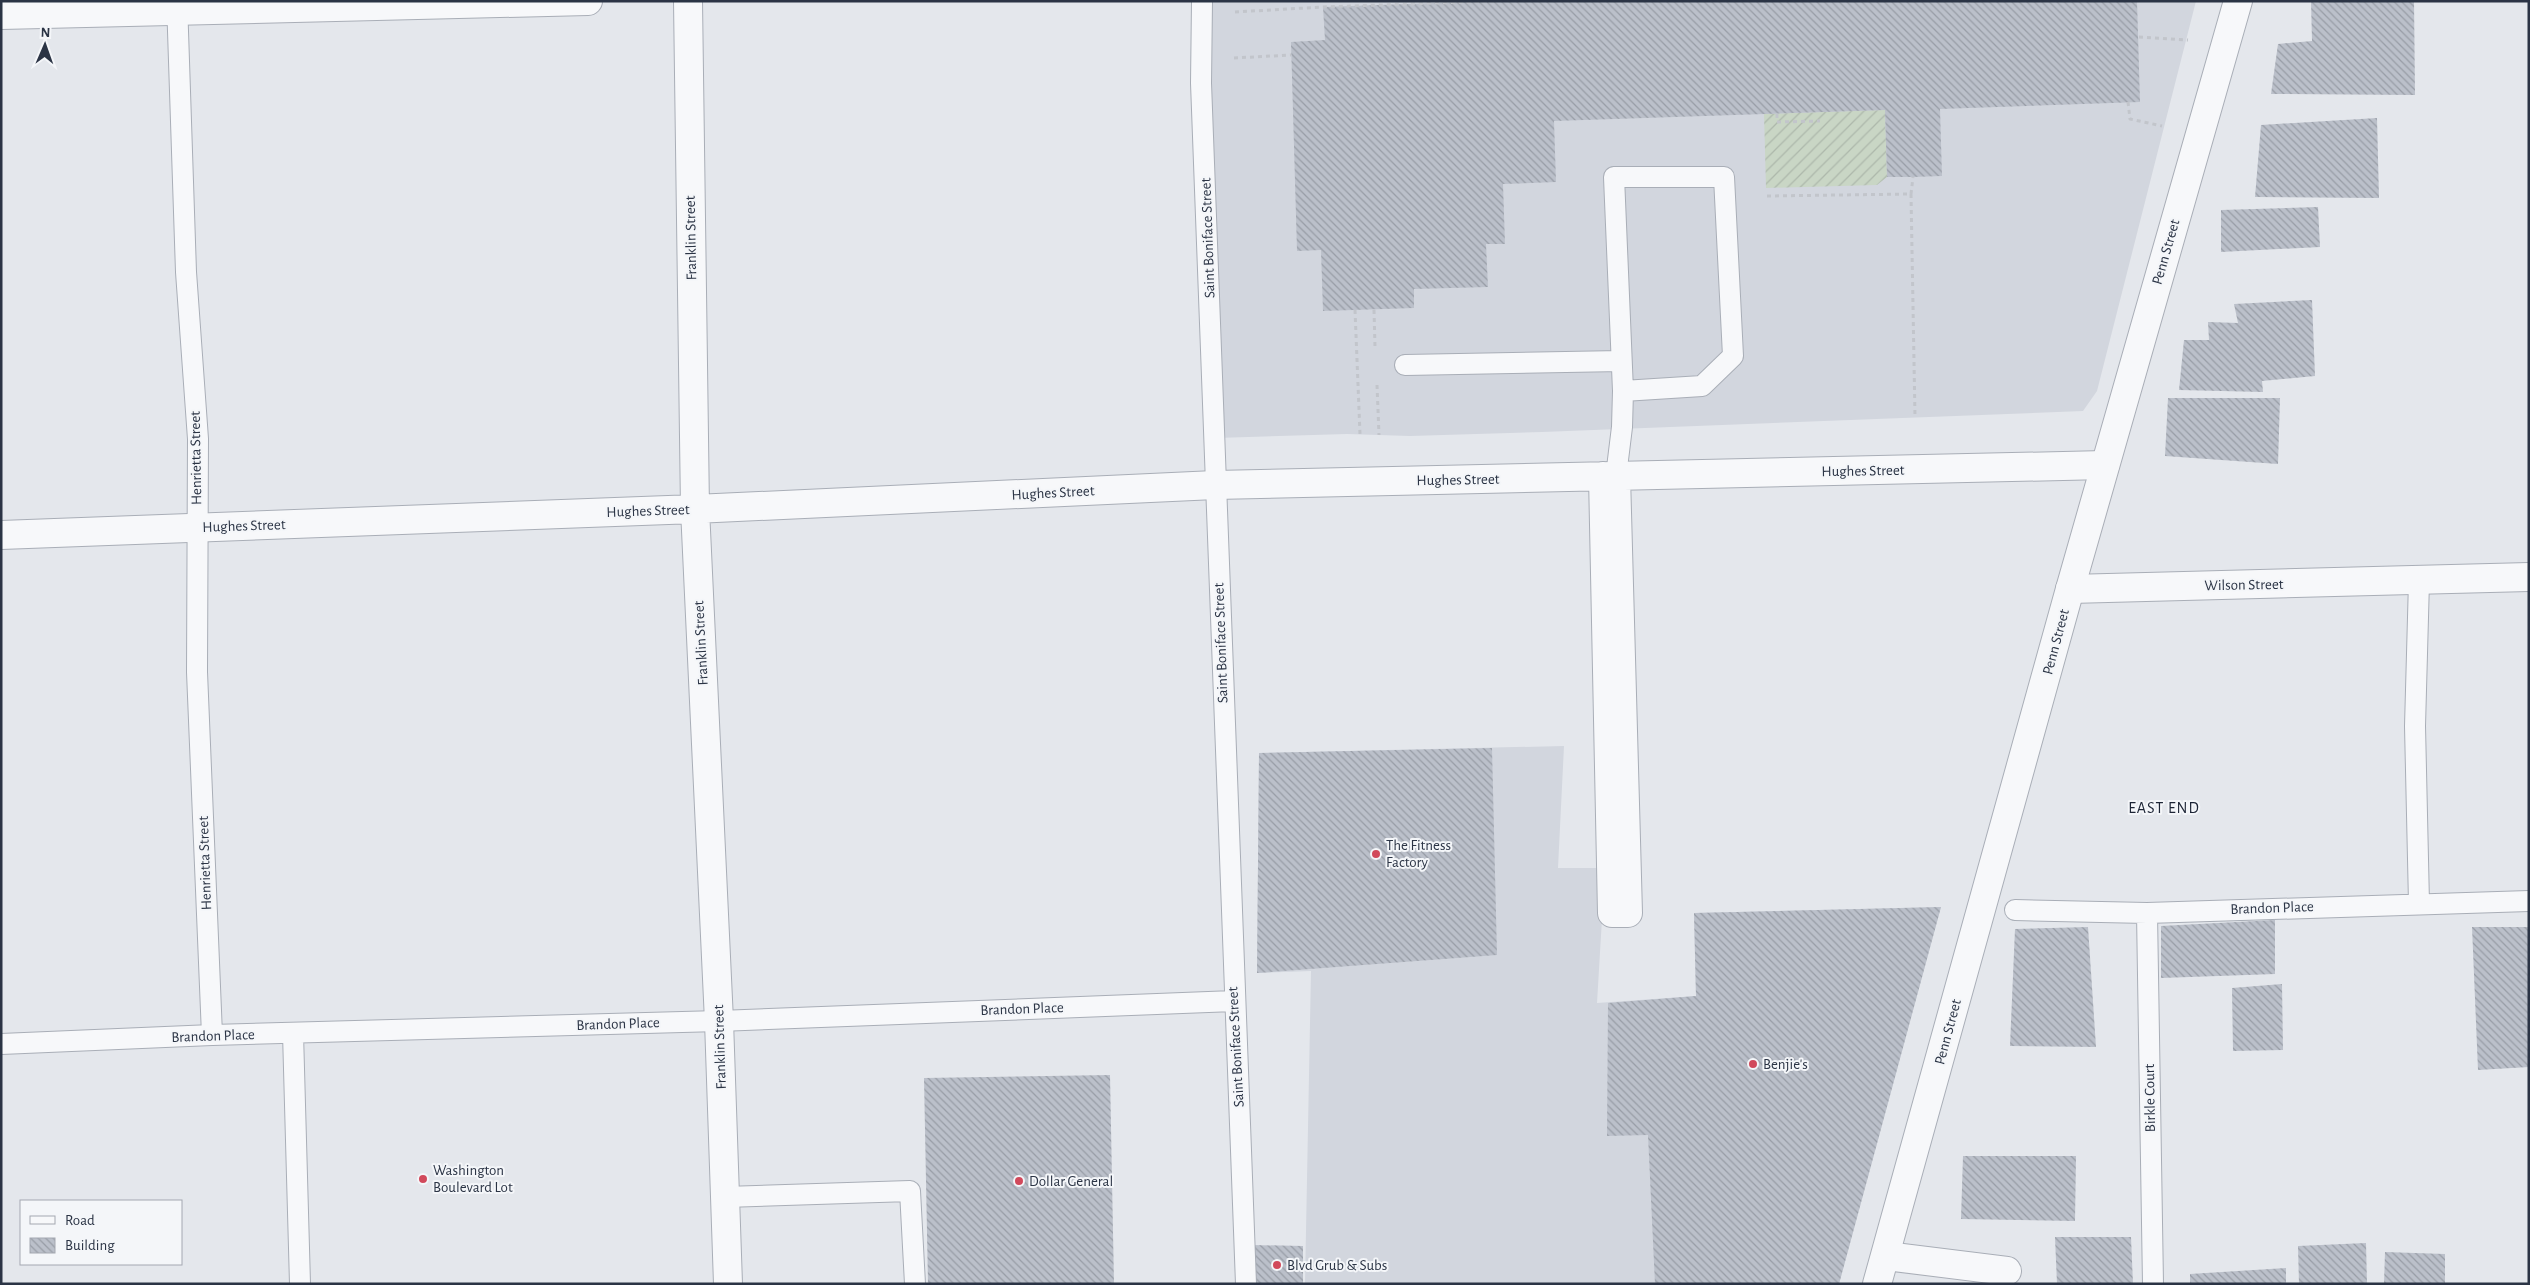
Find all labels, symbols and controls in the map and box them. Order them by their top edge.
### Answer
north arrow [20,20,70,70]
text: N [40,26,51,40]
street label: Saint Boniface Street [1198,177,1218,299]
street label: Franklin Street [683,195,699,281]
street label: Penn Street [2150,217,2183,286]
street label: Henrietta Street [188,411,204,505]
street label: Hughes Street [1821,463,1905,479]
street label: Hughes Street [1416,472,1500,488]
street label: Hughes Street [1011,483,1095,503]
street label: Hughes Street [606,502,690,520]
street label: Hughes Street [202,517,286,535]
street label: Wilson Street [2204,577,2284,593]
street label: Saint Boniface Street [1211,582,1231,704]
street label: Franklin Street [691,600,711,686]
street label: Penn Street [2040,607,2072,676]
district label: EAST END [2128,800,2200,816]
street label: Henrietta Street [196,815,214,910]
place label: The Fitness Factory [1386,838,1451,870]
marker: The Fitness Factory [1370,848,1382,860]
street label: Brandon Place [2230,899,2314,917]
street label: Saint Boniface Street [1225,986,1247,1108]
street label: Penn Street [1932,997,1964,1066]
street label: Brandon Place [980,1000,1064,1018]
street label: Franklin Street [711,1004,729,1090]
street label: Brandon Place [576,1015,660,1033]
street label: Brandon Place [171,1027,255,1045]
place label: Benjie's [1763,1057,1808,1072]
marker: Benjie's [1747,1058,1759,1070]
street label: Birkle Court [2142,1063,2158,1132]
place label: Washington Boulevard Lot [433,1163,513,1195]
marker: Washington Boulevard Lot [417,1173,429,1185]
place label: Dollar General [1029,1174,1113,1189]
marker: Dollar General [1013,1175,1025,1187]
legend [20,1200,182,1265]
text: Road [65,1213,95,1228]
text: Building [65,1238,115,1253]
place label: Blvd Grub & Subs [1287,1258,1387,1273]
marker: Blvd Grub & Subs [1271,1259,1283,1271]

